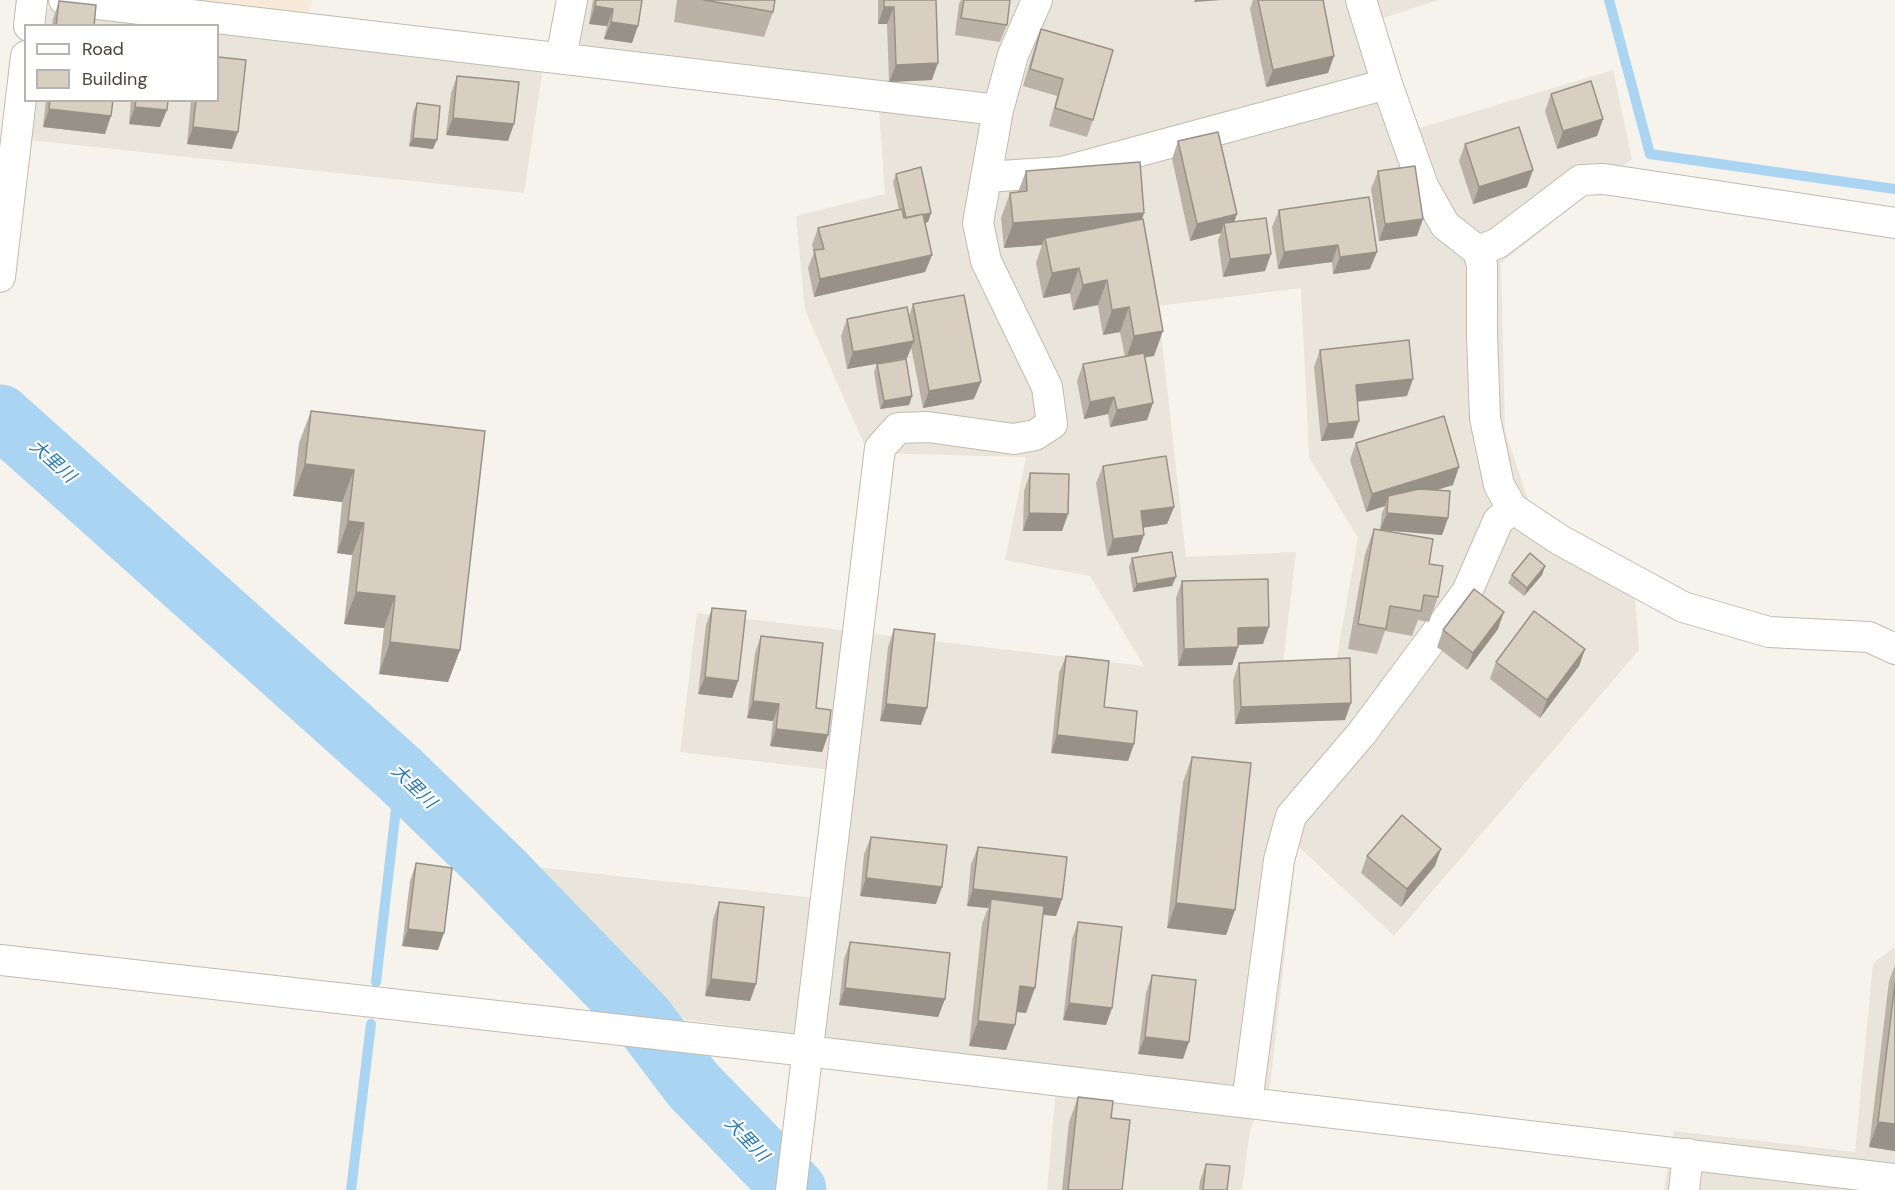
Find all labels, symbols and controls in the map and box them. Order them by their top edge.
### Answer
legend [24,24,219,102]
text: Road [82,37,124,61]
text: Building [82,67,147,91]
water label: 大里川 [25,436,79,488]
water label: 大里川 [386,760,440,814]
water label: 大里川 [719,1113,773,1167]

